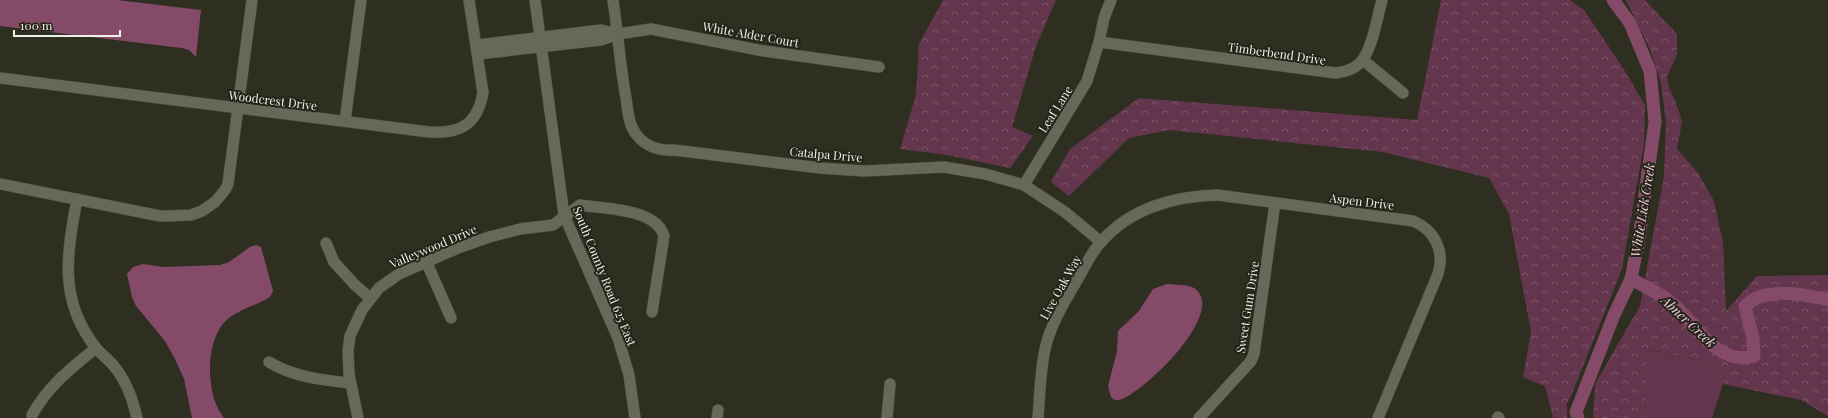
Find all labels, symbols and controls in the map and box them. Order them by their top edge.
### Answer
scale bar [14,12,120,38]
text: 100 m [20,17,53,33]
street label: White Alder Court [701,17,801,50]
street label: Timberbend Drive [1227,38,1327,68]
street label: Leaf Lane [1034,83,1076,135]
street label: Woodcrest Drive [227,87,318,113]
street label: Catalpa Drive [789,143,863,165]
water label: White Lick Creek [1626,162,1658,258]
street label: Aspen Drive [1328,189,1395,213]
street label: South County Road 625 East [570,204,641,349]
street label: Valleywood Drive [386,220,479,272]
street label: Live Oak Way [1036,252,1084,322]
street label: Sweet Gum Drive [1232,260,1262,354]
water label: Abner Creek [1657,290,1720,351]

